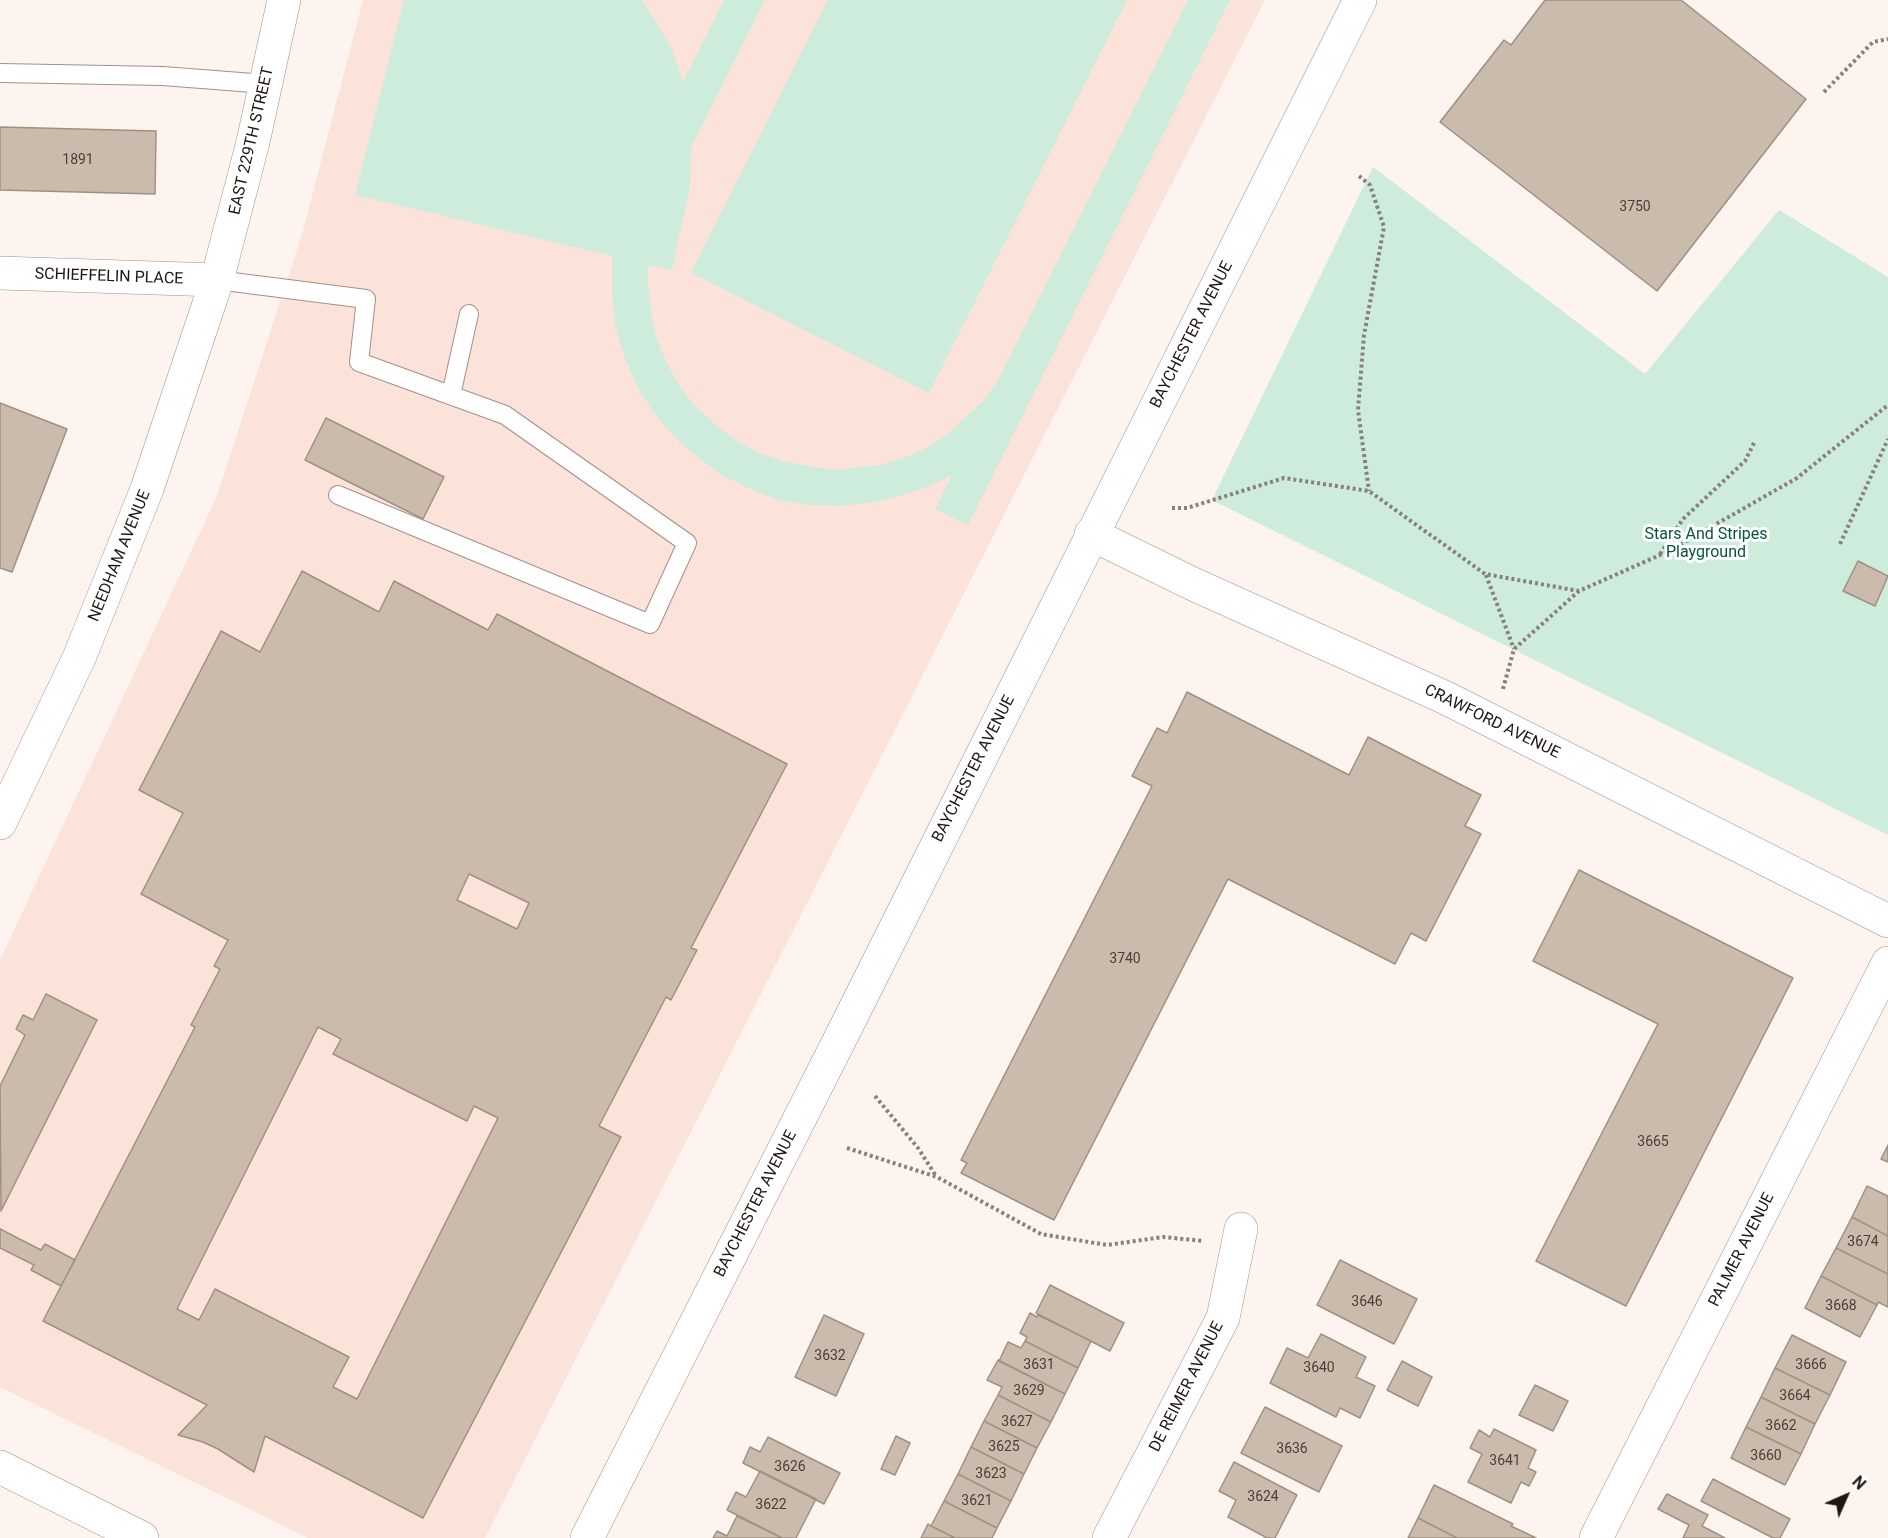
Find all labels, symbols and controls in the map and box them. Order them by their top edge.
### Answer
street label: EAST 229TH STREET [226,65,278,217]
house number: 1891 [62,152,94,168]
house number: 3750 [1619,199,1651,215]
street label: BAYCHESTER AVENUE [1147,259,1237,411]
street label: SCHIEFFELIN PLACE [34,265,184,289]
street label: NEEDHAM AVENUE [85,488,155,624]
park label: Stars And Stripes Playground [1644,525,1768,563]
street label: CRAWFORD AVENUE [1421,681,1563,763]
street label: BAYCHESTER AVENUE [929,693,1019,845]
house number: 3740 [1109,951,1141,967]
street label: BAYCHESTER AVENUE [711,1128,801,1280]
house number: 3665 [1637,1134,1669,1150]
street label: PALMER AVENUE [1705,1190,1779,1310]
house number: 3674 [1847,1234,1879,1250]
house number: 3646 [1351,1294,1383,1310]
house number: 3668 [1825,1298,1857,1314]
street label: DE REIMER AVENUE [1146,1319,1228,1455]
house number: 3632 [814,1348,846,1364]
house number: 3631 [1023,1357,1055,1373]
house number: 3666 [1795,1357,1827,1373]
house number: 3640 [1303,1360,1335,1376]
house number: 3629 [1013,1383,1045,1399]
house number: 3664 [1779,1388,1811,1404]
house number: 3627 [1001,1414,1033,1430]
house number: 3662 [1765,1418,1797,1434]
house number: 3625 [988,1439,1020,1455]
house number: 3636 [1276,1441,1308,1457]
house number: 3660 [1750,1448,1782,1464]
house number: 3641 [1489,1453,1521,1469]
house number: 3626 [774,1459,806,1475]
house number: 3623 [975,1466,1007,1482]
north arrow [1816,1466,1876,1526]
text: N [1848,1472,1870,1494]
house number: 3624 [1247,1489,1279,1505]
house number: 3621 [961,1493,993,1509]
house number: 3622 [755,1497,787,1513]

